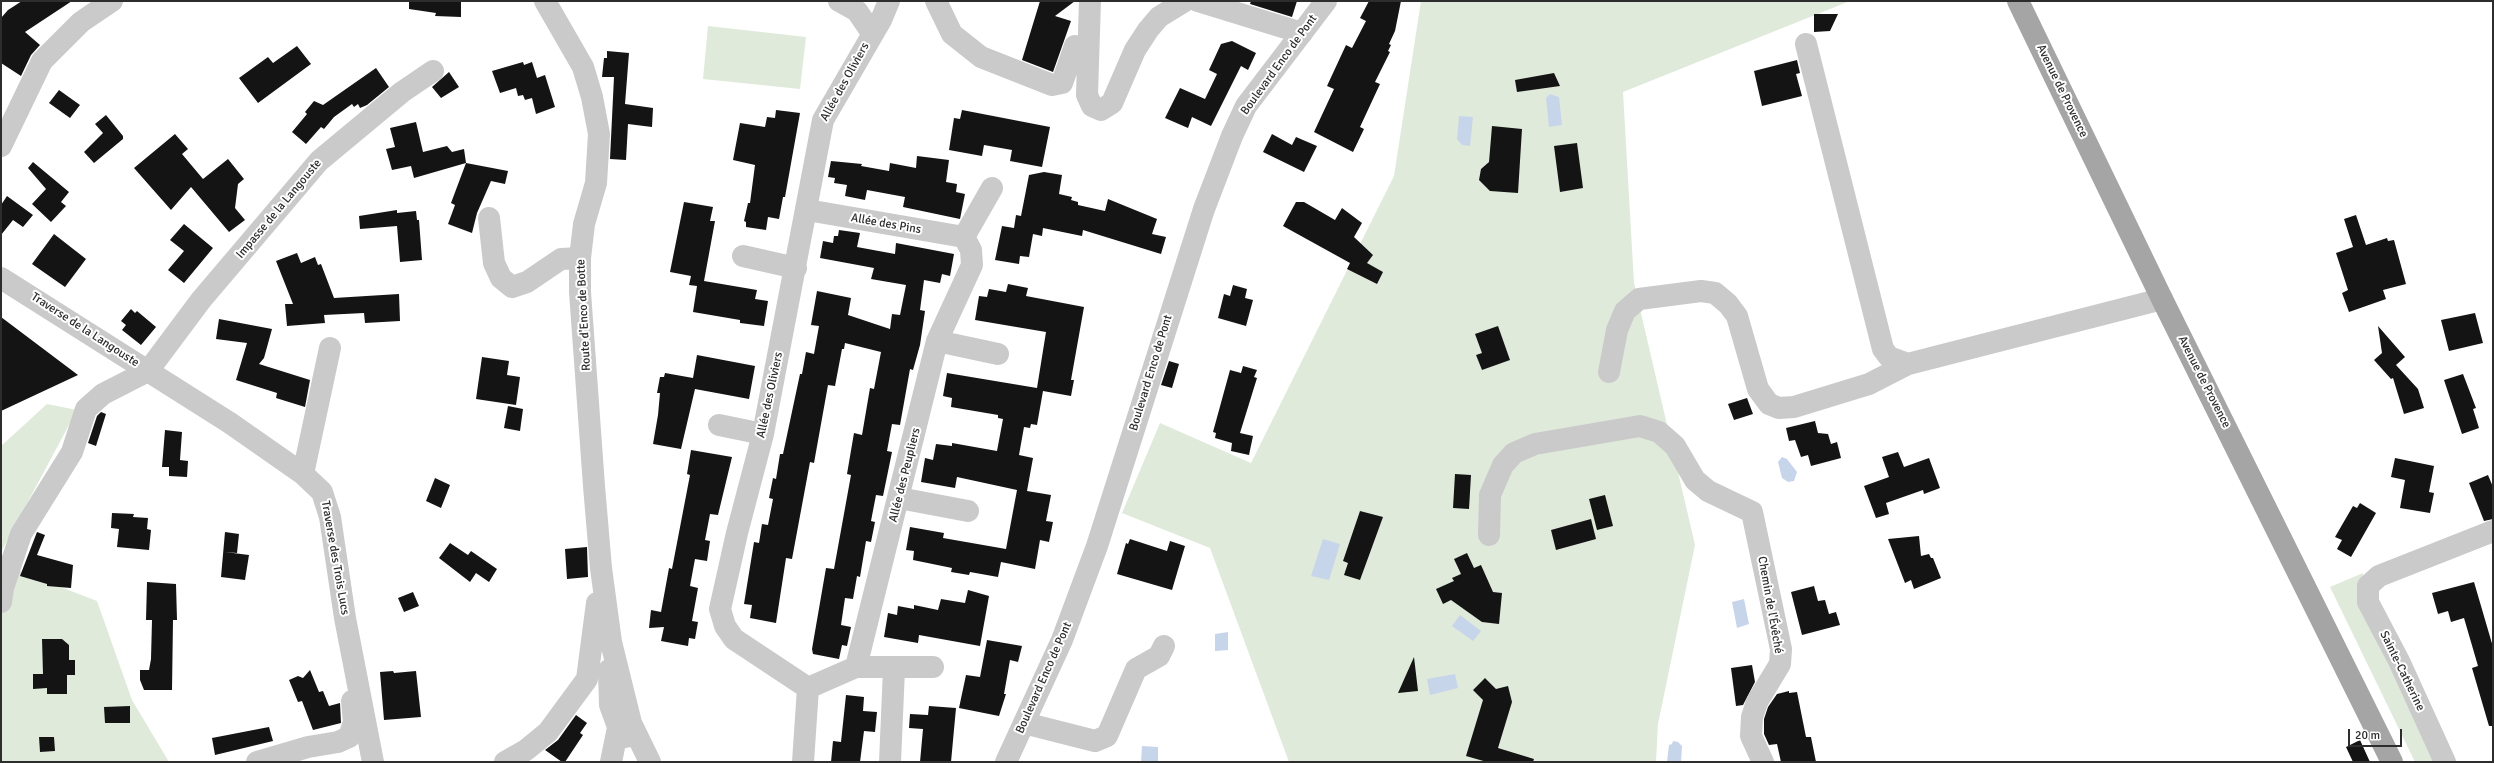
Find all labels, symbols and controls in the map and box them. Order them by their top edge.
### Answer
street label: Boulevard Enco de Pont [1238,12,1320,118]
street label: Allée des Oliviers [817,40,873,124]
street label: Avenue de Provence [2033,42,2091,140]
street label: Impasse de la Langouste [233,156,325,262]
street label: Allée des Pins [850,211,922,237]
street label: Route d'Enco de Botte [574,259,594,371]
street label: Traverse de la Langouste [28,290,142,370]
street label: Boulevard Enco de Pont [1127,313,1175,433]
street label: Avenue de Provence [2175,333,2233,431]
street label: Allée des Oliviers [754,351,786,439]
street label: Allée des Peupliers [886,426,924,524]
street label: Traverse des Trois Lucs [318,500,352,616]
street label: Chemin de l'Évêché [1754,555,1786,655]
street label: Boulevard Enco de Pont [1013,620,1075,736]
street label: Sainte-Catherine [2376,629,2428,713]
scale bar [2350,721,2404,747]
text: 20 m [2355,728,2380,743]

